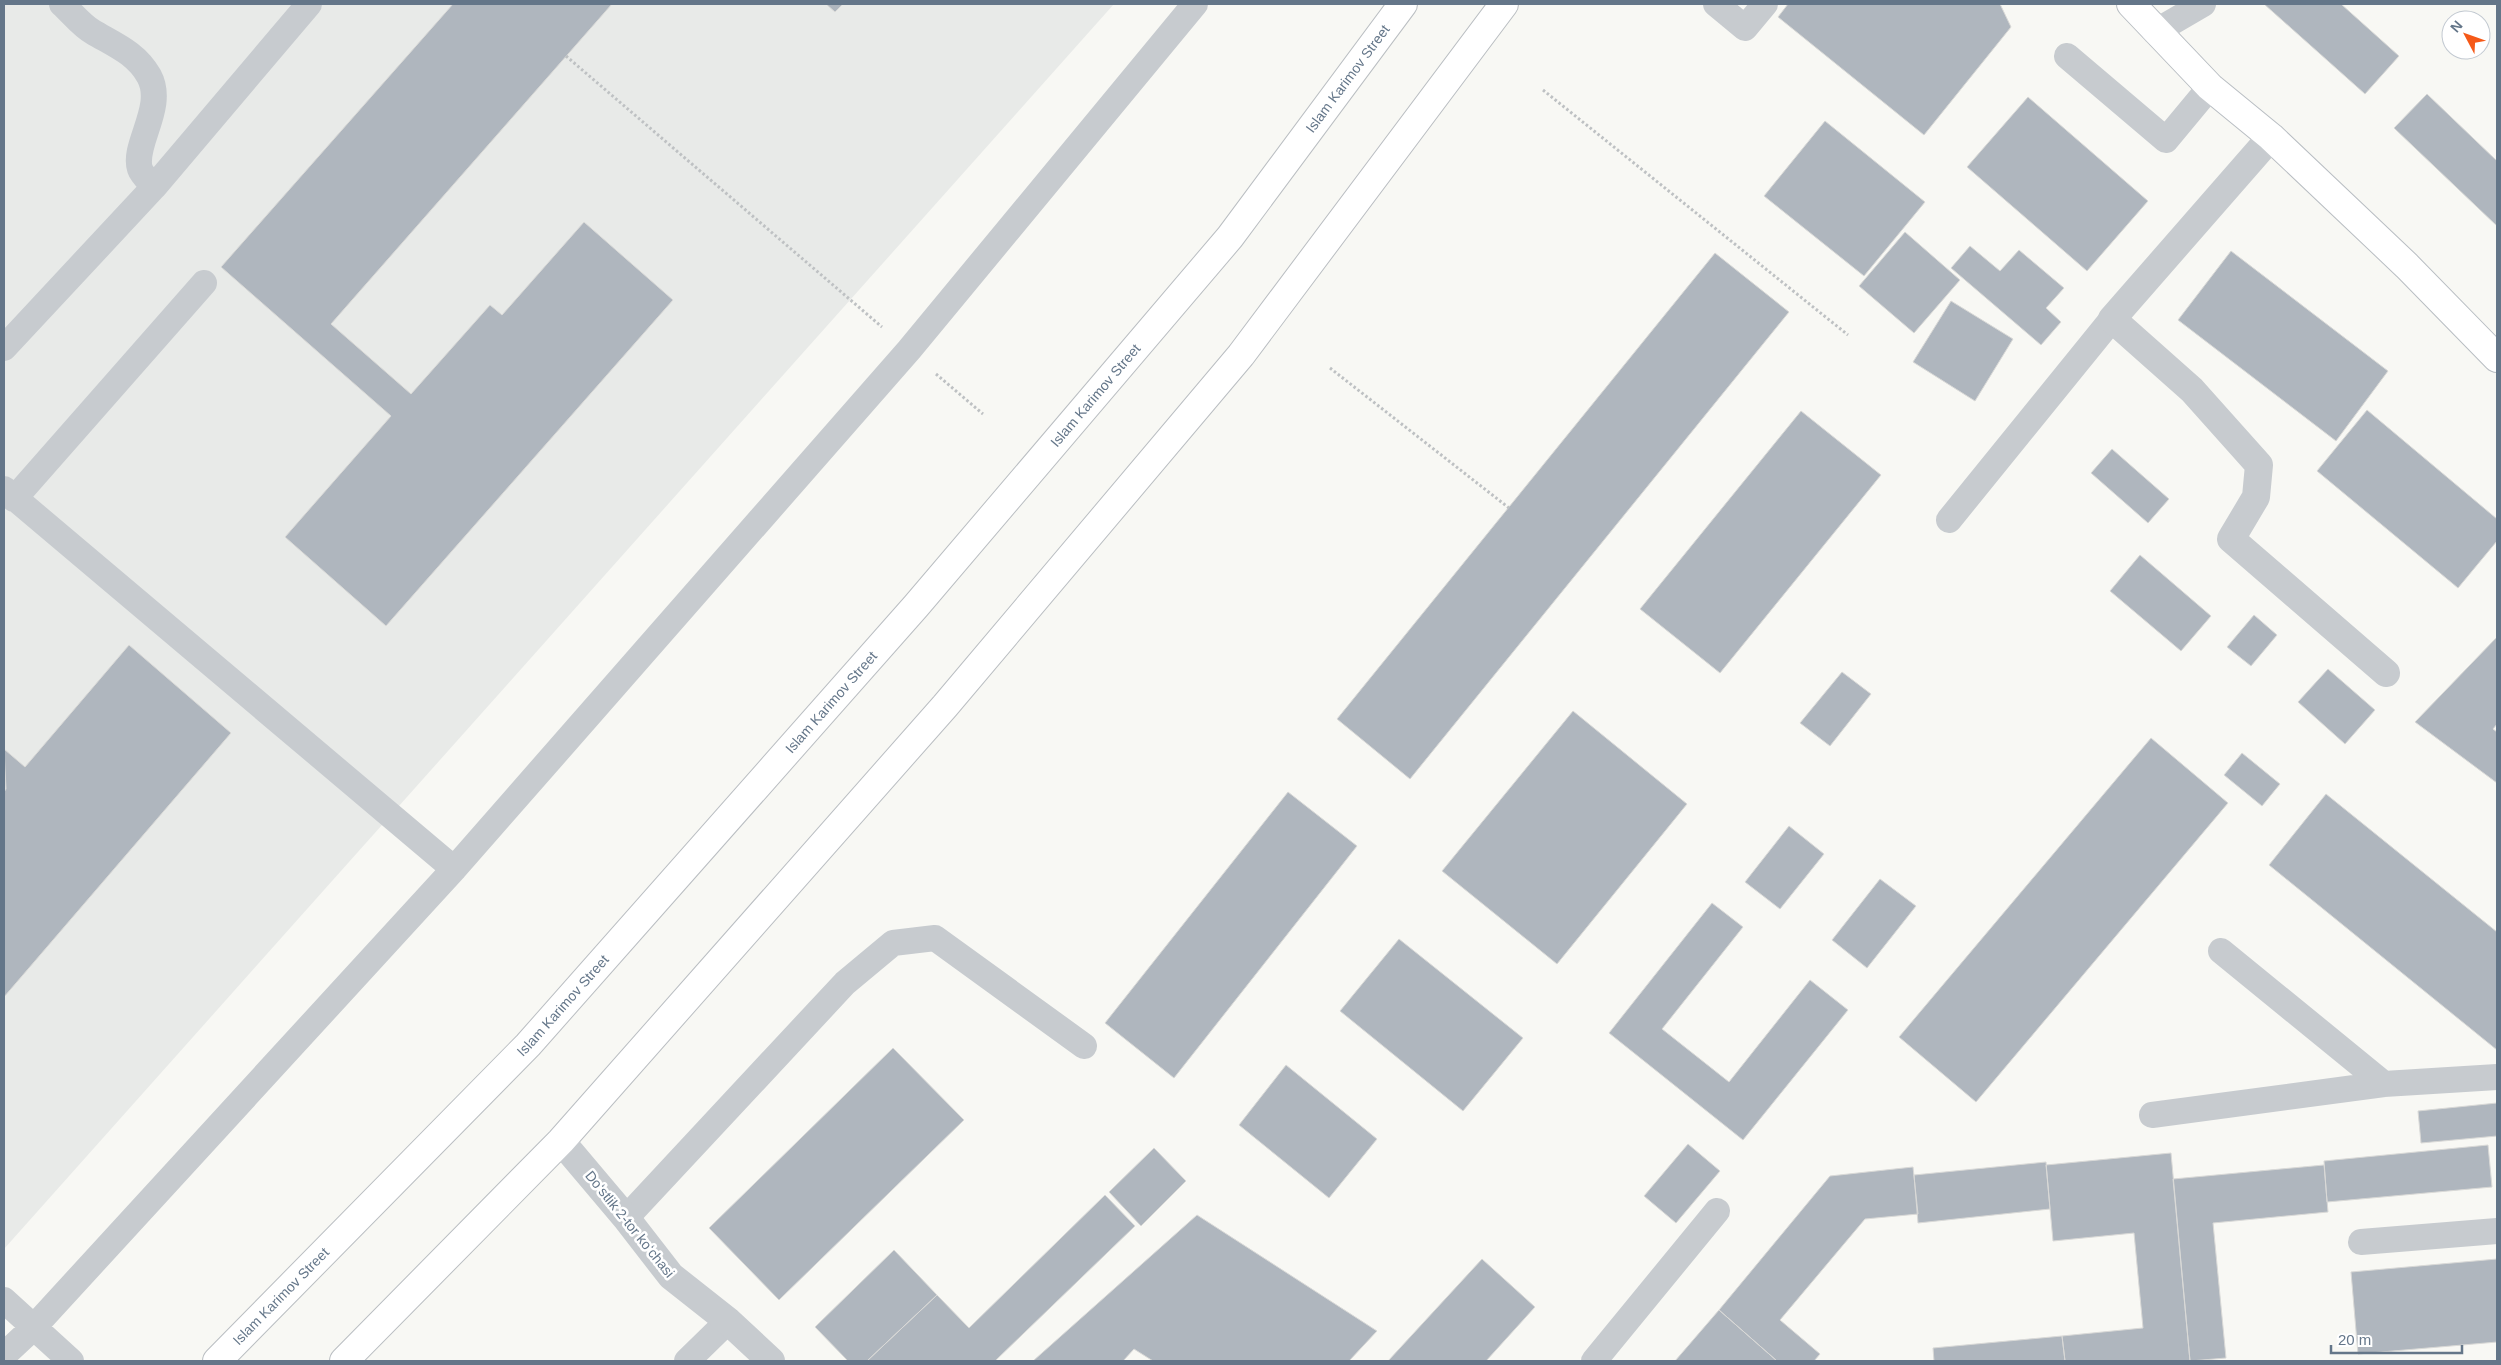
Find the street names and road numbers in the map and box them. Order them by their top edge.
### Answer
street label: Islam Karimov Street [1302,22,1393,136]
street label: Islam Karimov Street [1047,340,1144,450]
street label: Islam Karimov Street [782,648,880,756]
street label: Islam Karimov Street [514,951,612,1059]
street label: Doʻstlik 2-tor koʻchasi [582,1168,678,1280]
street label: Islam Karimov Street [230,1244,332,1348]

